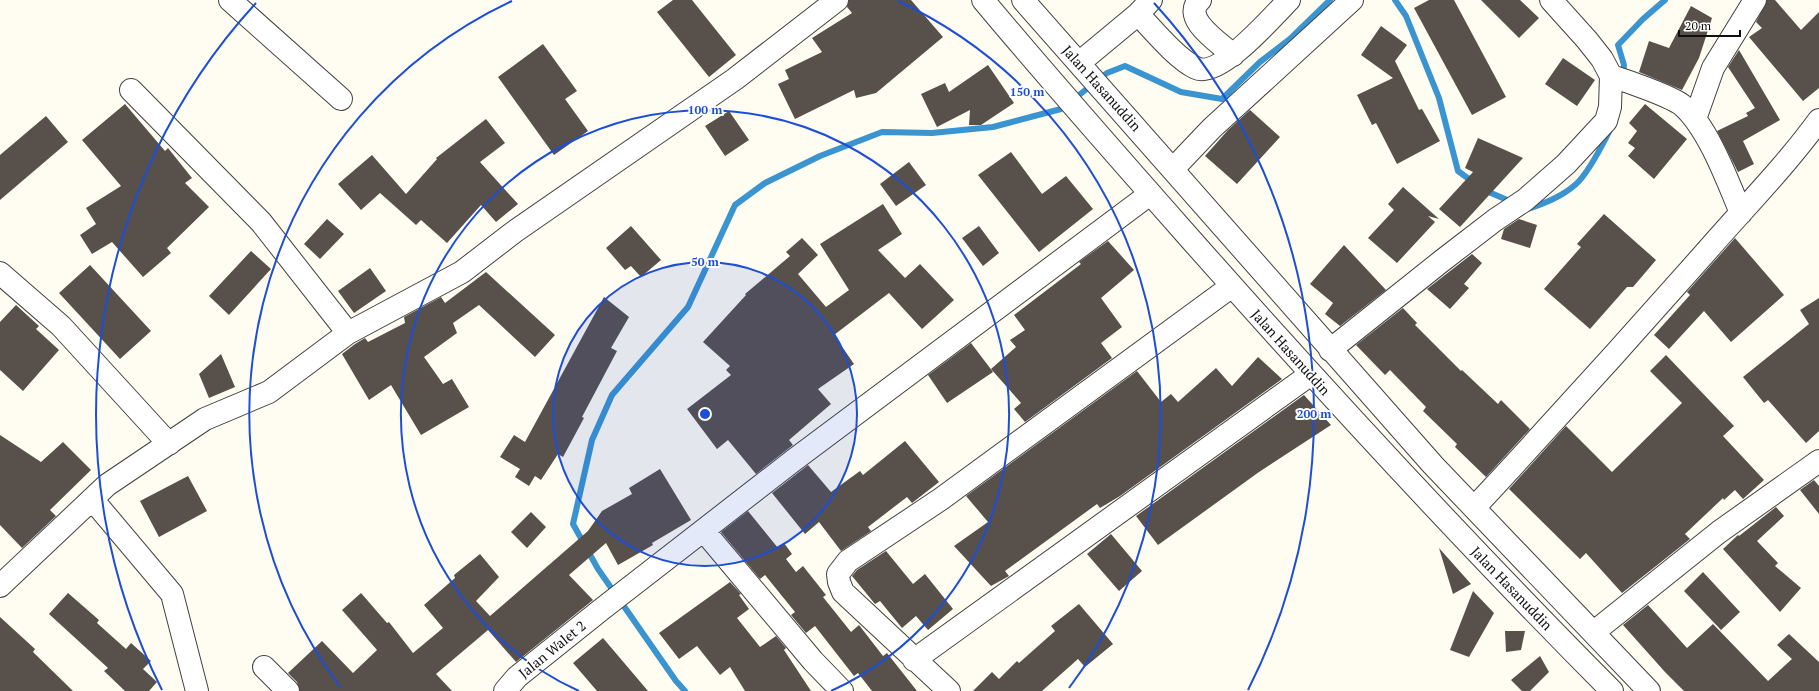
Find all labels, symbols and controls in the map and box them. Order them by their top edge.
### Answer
scale bar [1679,12,1740,38]
text: 20 m [1685,18,1712,33]
street label: Jalan Hasanuddin [1058,41,1146,136]
text: 150 m [1010,84,1044,99]
text: 100 m [688,102,722,117]
text: 50 m [691,254,719,269]
street label: Jalan Hasanuddin [1247,305,1335,400]
text: 200 m [1297,406,1331,421]
centre of rings [698,407,712,421]
street label: Jalan Hasanuddin [1467,542,1557,635]
street label: Jalan Walet 2 [514,616,590,682]

